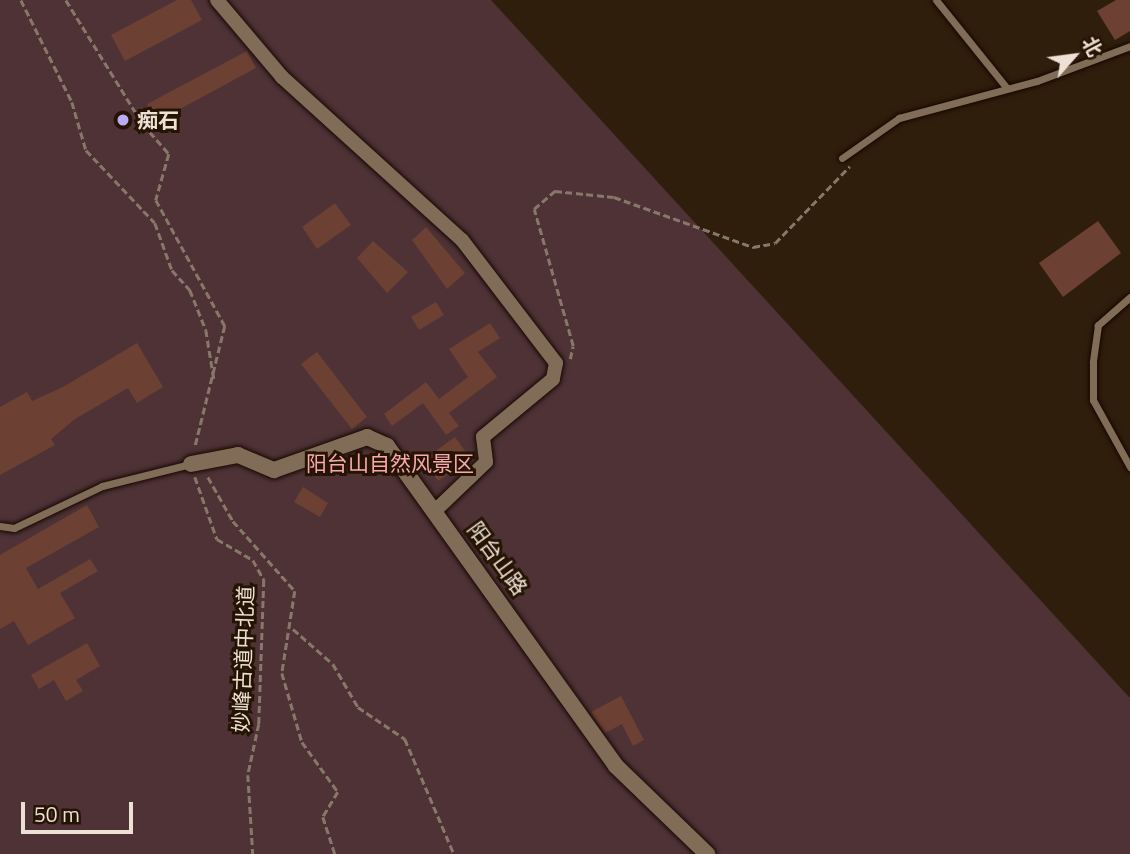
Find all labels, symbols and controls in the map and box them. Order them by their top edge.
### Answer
north arrow [1039,21,1109,91]
text: 北 [1076,31,1110,61]
place label: 痴石 [137,107,179,133]
marker: 痴石 [115,112,131,128]
park label: 阳台山自然风景区 [306,450,474,476]
street label: 阳台山路 [463,517,533,599]
street label: 妙峰古道中北道 [228,585,258,733]
scale bar [24,788,136,832]
text: 50 m [34,798,80,830]

